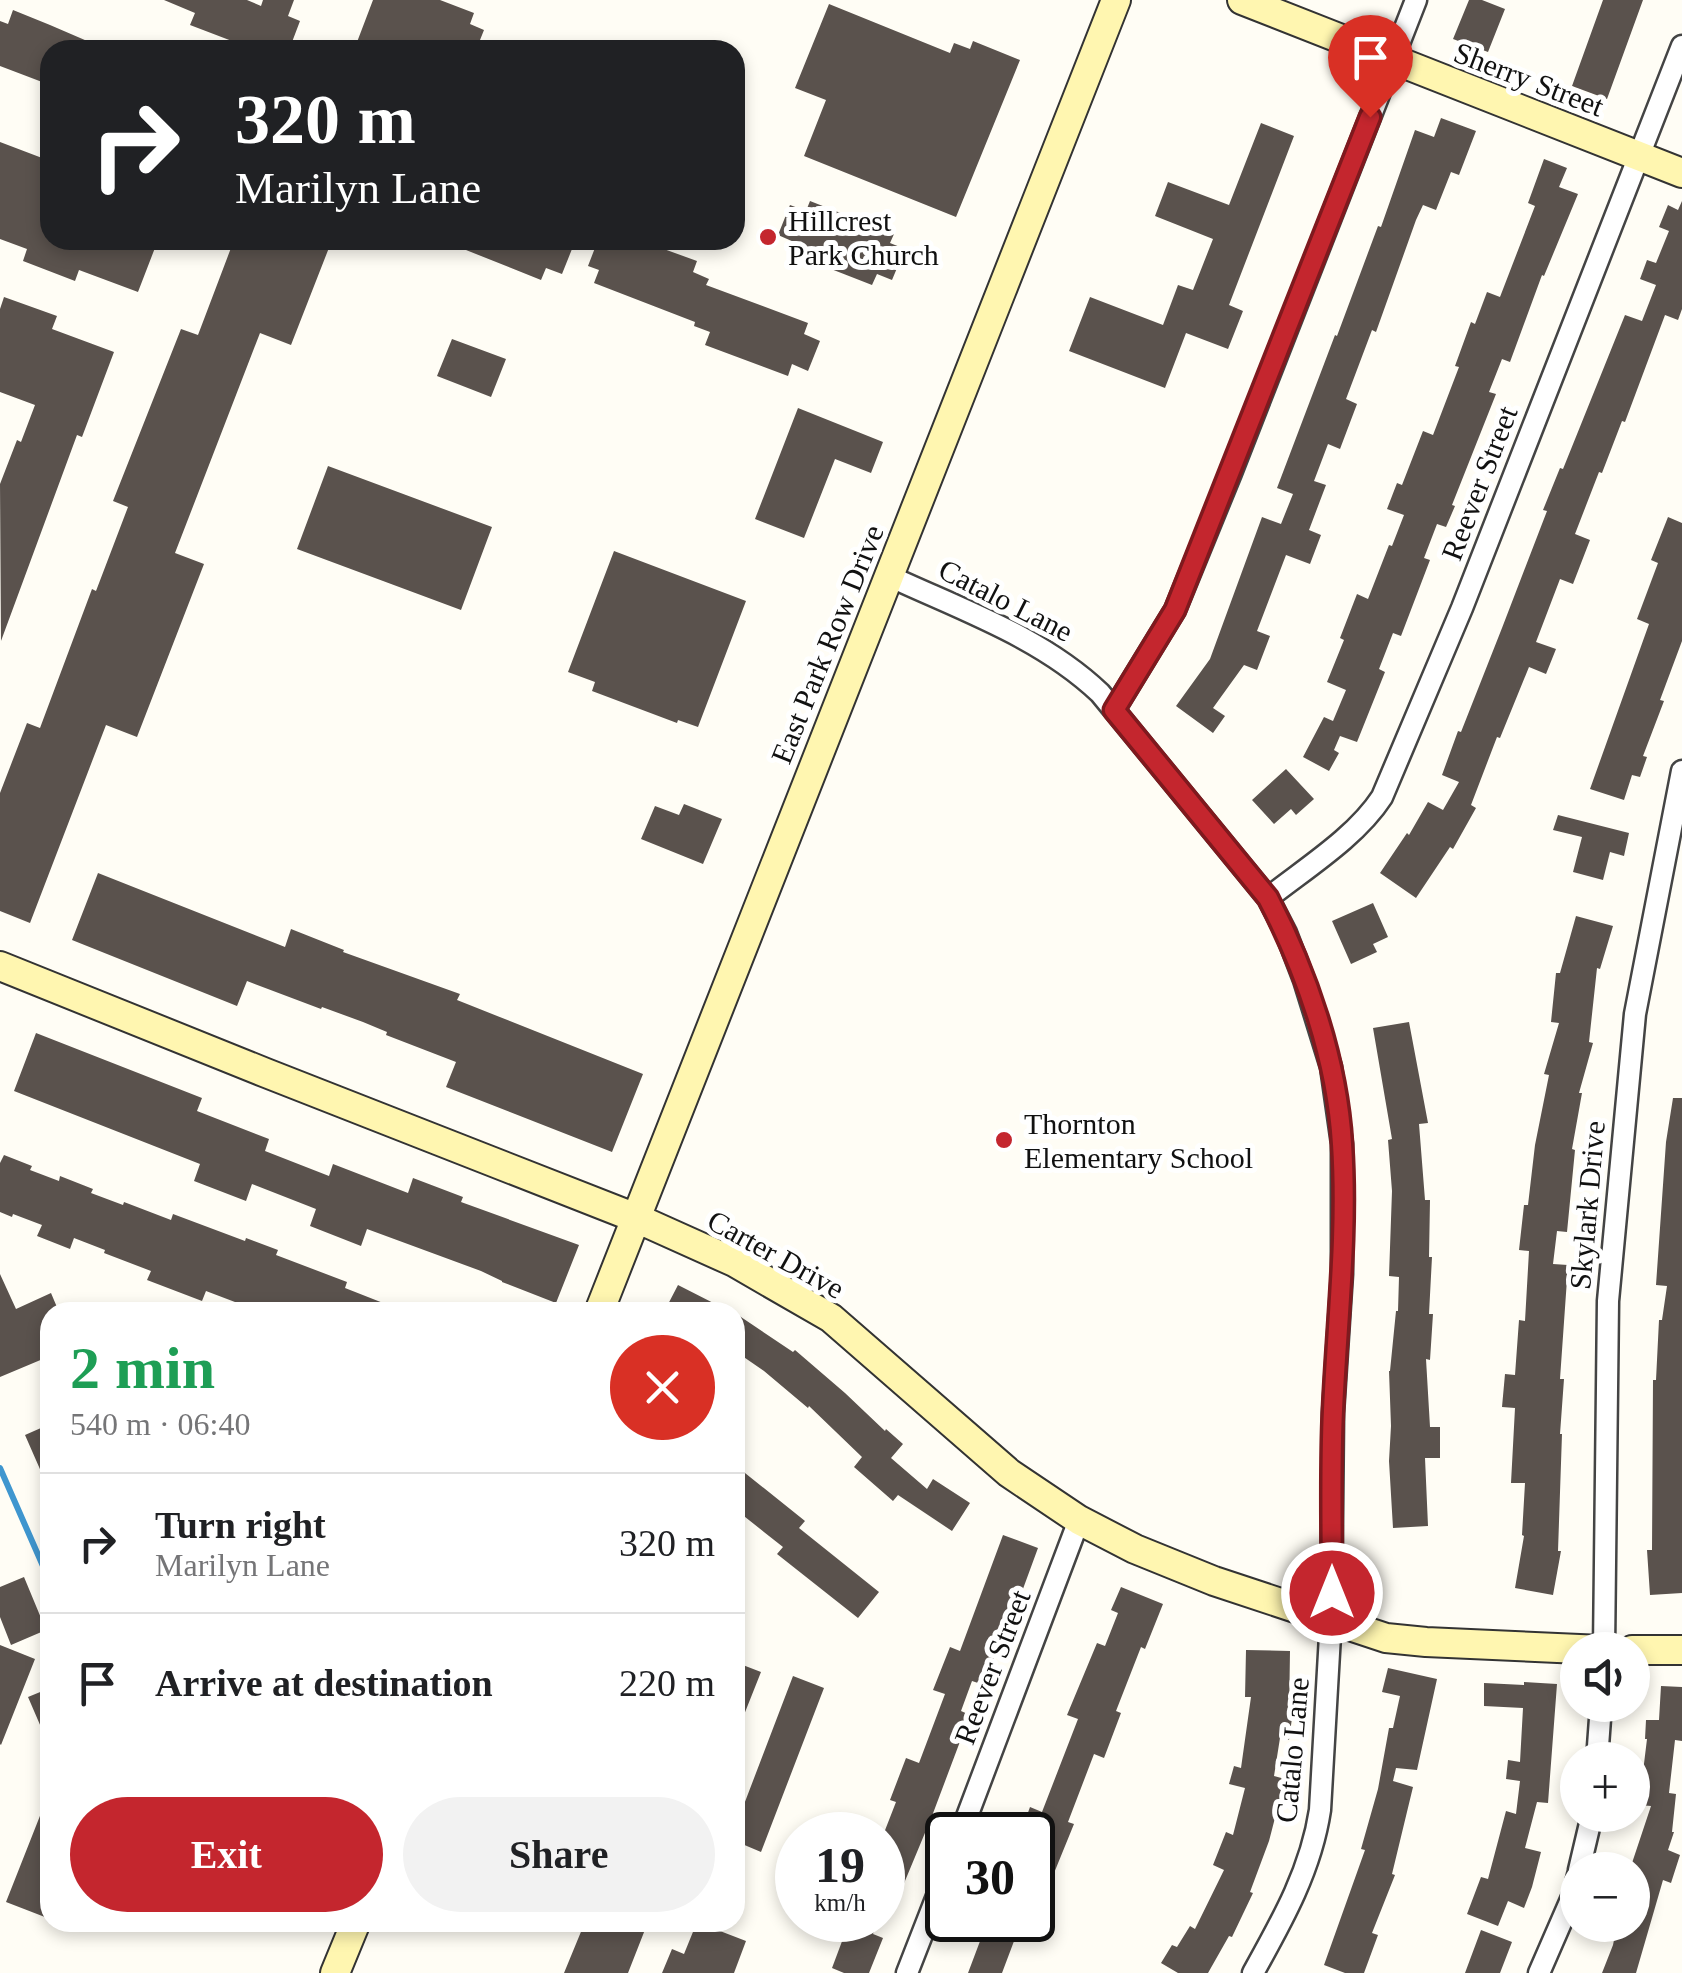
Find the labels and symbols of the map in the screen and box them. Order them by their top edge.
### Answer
pin [1328,15,1413,118]
street label: Sherry Street [1450,35,1609,123]
place label: Hillcrest Park Church [788,204,939,271]
marker: Hillcrest Park Church [757,226,779,248]
street label: Reever Street [1434,401,1524,565]
street label: East Park Row Drive [764,520,890,768]
street label: Catalo Lane [934,552,1078,648]
place label: Thornton Elementary School [1024,1107,1253,1174]
street label: Skylark Drive [1563,1119,1611,1291]
marker: Thornton Elementary School [993,1129,1015,1151]
street label: Carter Drive [702,1203,850,1305]
position arrow [1280,1541,1384,1645]
street label: Reever Street [947,1585,1037,1749]
street label: Catalo Lane [1269,1676,1315,1824]
speed limit sign: 30 [925,1812,1055,1942]

